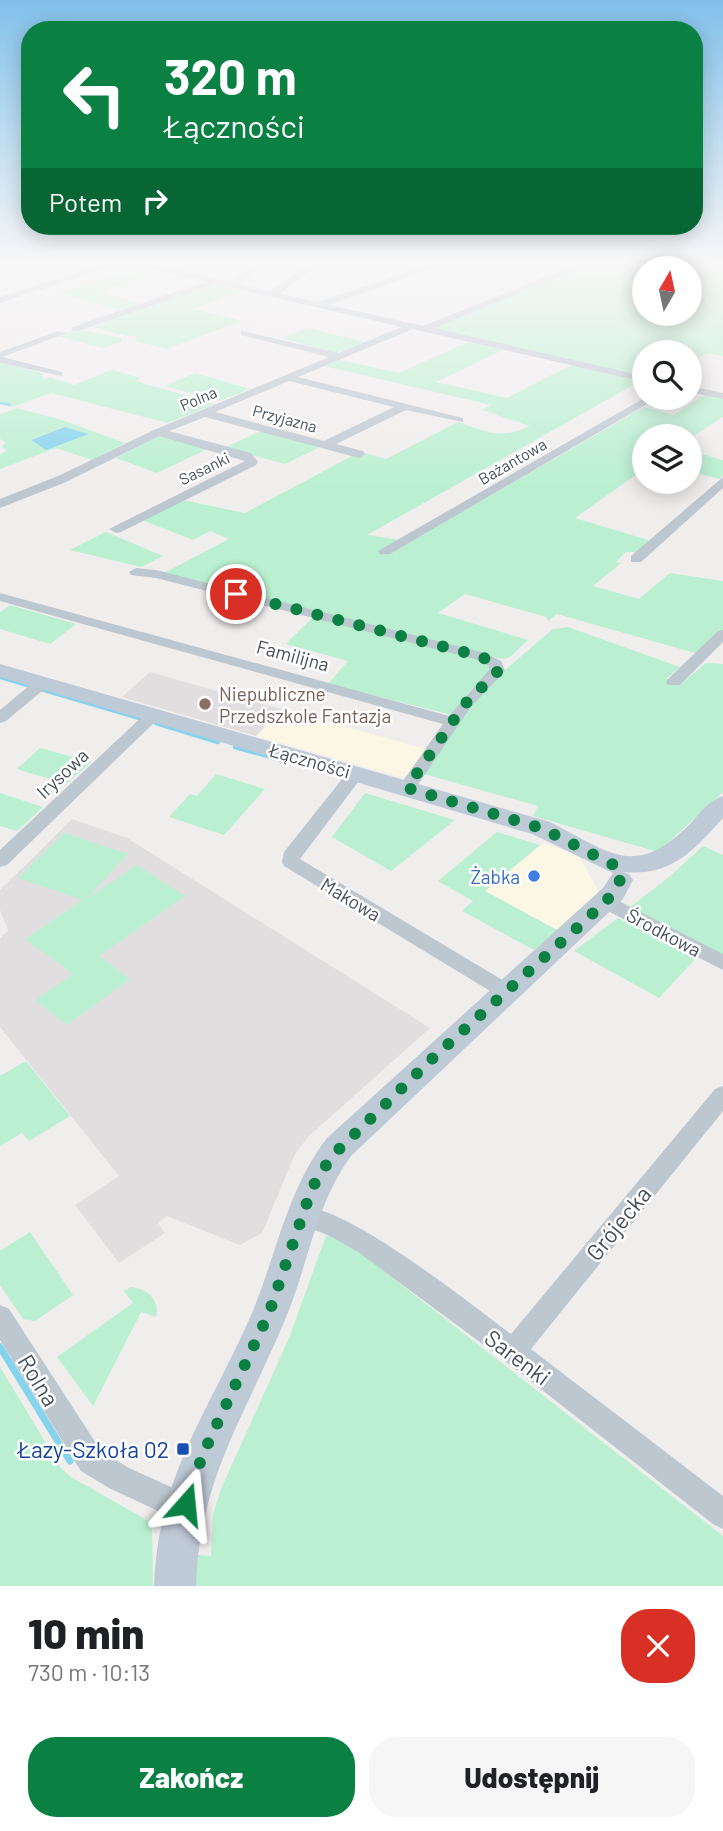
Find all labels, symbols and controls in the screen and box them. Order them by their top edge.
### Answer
text: 320 m [164,46,297,105]
icon: left [49,49,140,140]
text: Łączności [164,106,305,144]
icon: right [136,182,174,220]
text: Potem [49,186,122,217]
north arrow [632,256,702,326]
map controls [632,256,702,494]
button: search [632,340,702,410]
street label: Polna [177,382,219,414]
street label: Przyjazna [251,400,319,436]
button: layers [632,424,702,494]
street label: Bażantowa [475,434,549,488]
street label: Sasanki [176,448,232,488]
pin [206,564,266,624]
icon: arrive [217,575,255,613]
street label: Familijna [254,634,332,676]
place label: Niepubliczne Przedszkole Fantazja [219,682,391,727]
marker: Niepubliczne Przedszkole Fantazja [197,696,213,712]
street label: Łączności [266,737,353,783]
street label: Irysowa [31,743,93,803]
place label: Żabka [470,865,520,888]
marker: Żabka [526,868,542,884]
street label: Makowa [317,872,385,926]
street label: Środkowa [623,903,705,961]
street label: Grójecka [580,1180,656,1266]
street label: Sarenki [479,1323,557,1391]
street label: Rolna [13,1349,65,1411]
place label: Łazy-Szkoła 02 [16,1435,169,1463]
marker: Łazy-Szkoła 02 [175,1441,191,1457]
position arrow [149,1467,223,1541]
text: 10 min [28,1607,144,1657]
button: close [621,1609,695,1683]
text: 730 m · 10:13 [28,1658,150,1686]
button: Zakończ [28,1737,355,1817]
button: Udostępnij [369,1737,695,1817]

